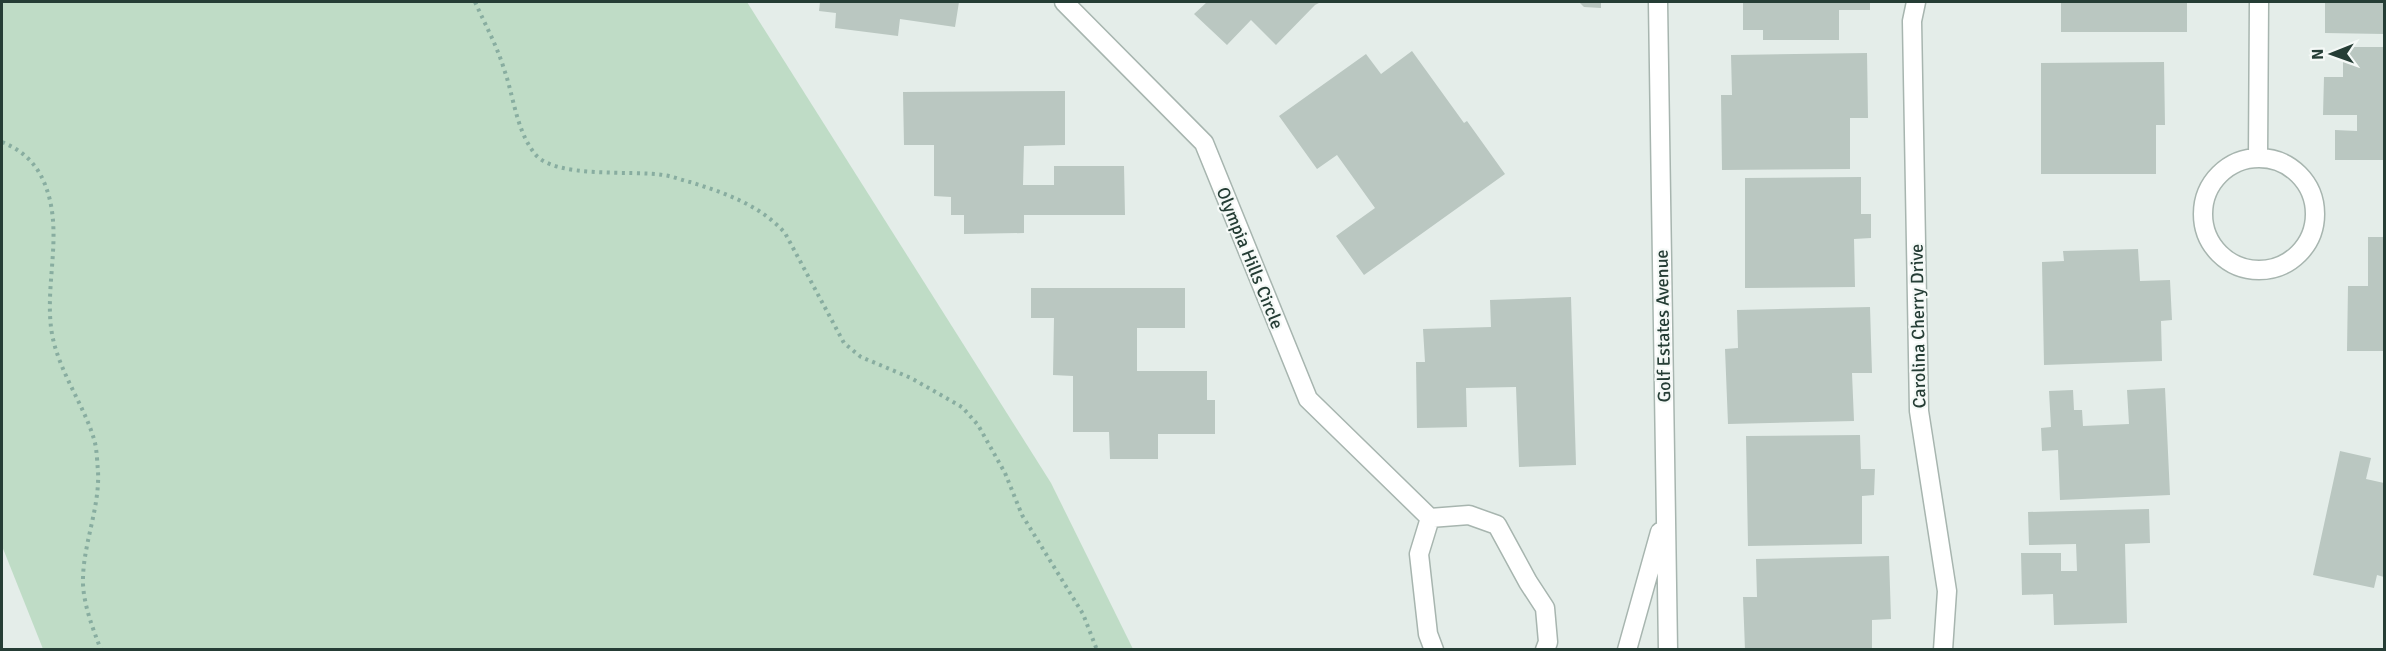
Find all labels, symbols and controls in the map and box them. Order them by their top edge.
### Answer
north arrow [2302,24,2362,84]
text: N [2308,49,2328,60]
street label: Olympia Hills Circle [1212,184,1288,332]
street label: Carolina Cherry Drive [1906,244,1930,408]
street label: Golf Estates Avenue [1651,249,1675,403]

